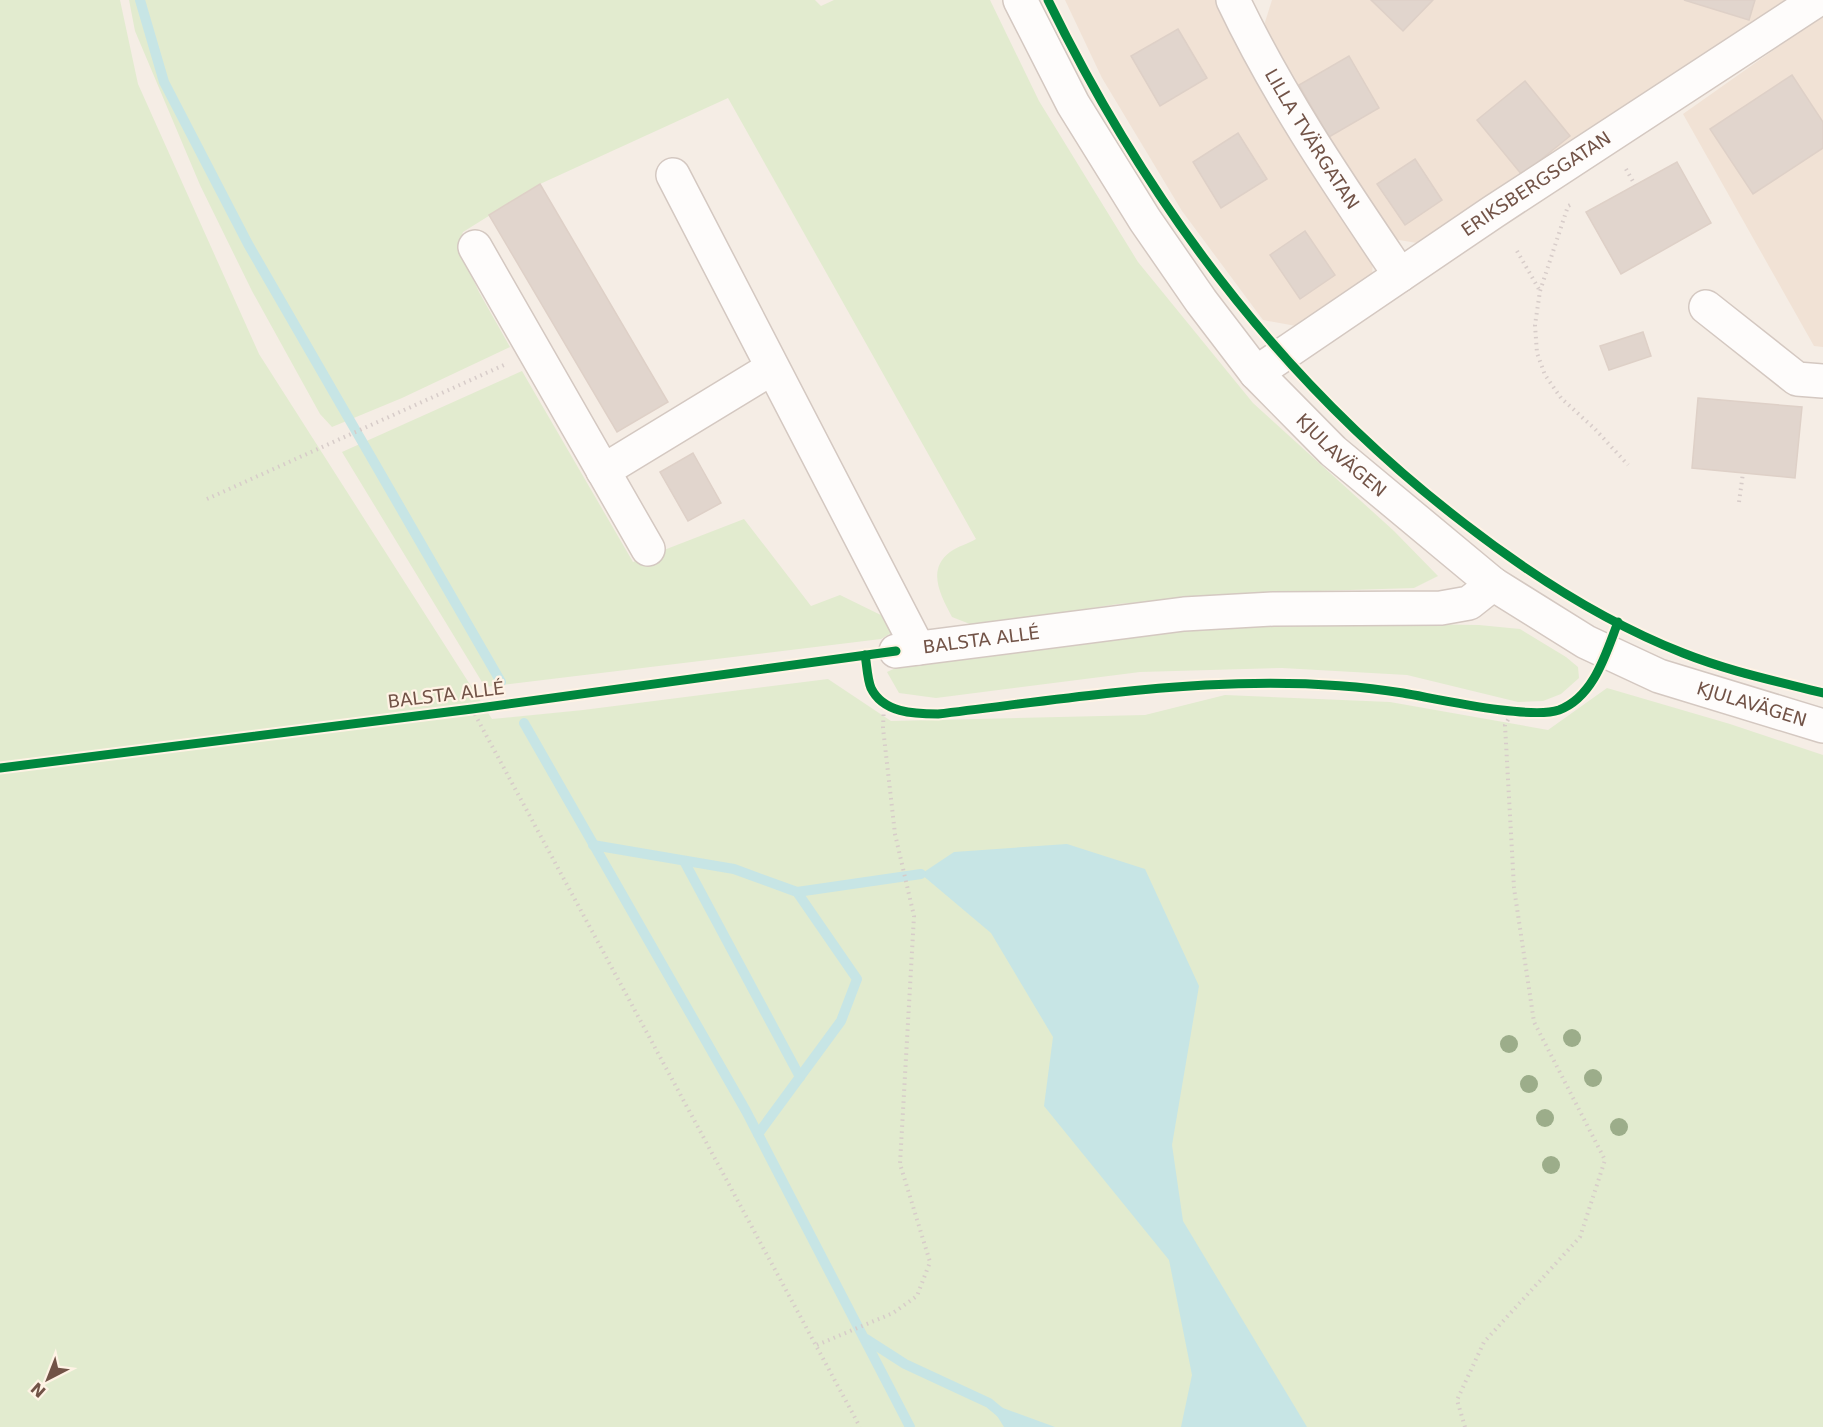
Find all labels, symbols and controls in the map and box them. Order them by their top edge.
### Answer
street label: LILLA TVÄRGATAN [1261,65,1364,213]
street label: ERIKSBERGSGATAN [1457,127,1615,240]
street label: KJULAVÄGEN [1292,409,1391,501]
street label: BALSTA ALLÉ [922,622,1041,657]
street label: BALSTA ALLÉ [386,677,506,712]
street label: KJULAVÄGEN [1694,677,1809,730]
north arrow [18,1349,78,1409]
text: N [27,1378,50,1401]

